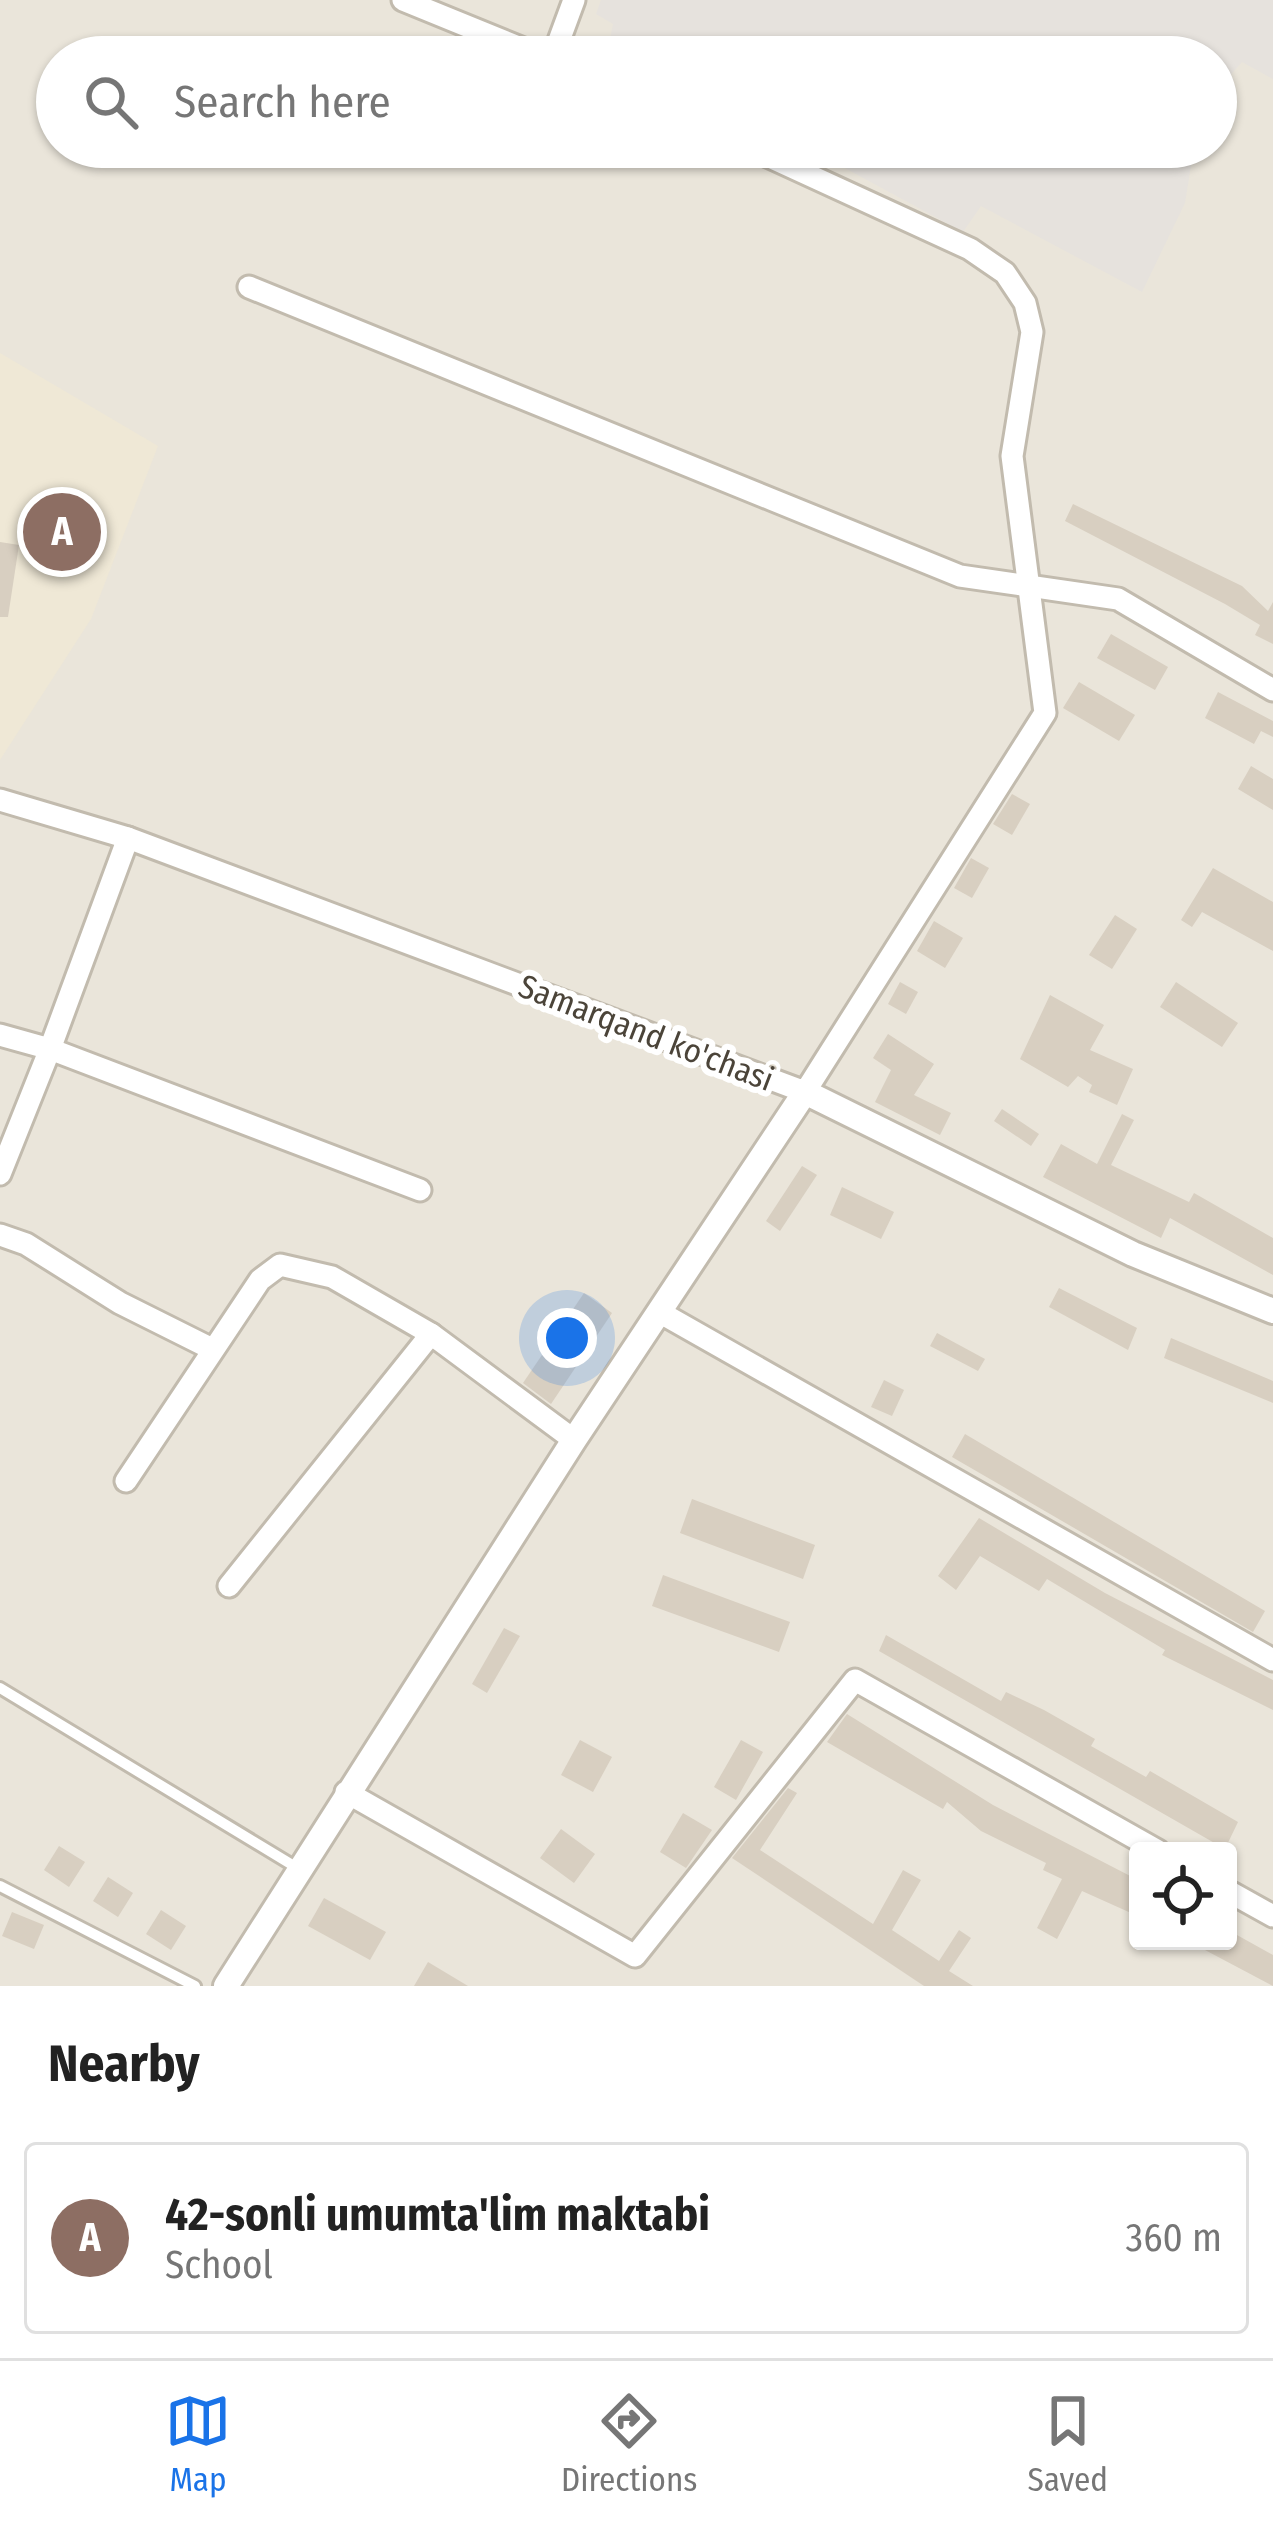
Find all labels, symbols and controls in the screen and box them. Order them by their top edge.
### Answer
search box [36,36,1237,168]
icon: search [78,69,144,135]
text: Search here [174,75,391,129]
pin: A [23,487,101,577]
street label: Samarqand ko'chasi [513,966,779,1100]
your location [537,1308,597,1368]
map controls [1129,1842,1237,1950]
button: locate [1129,1842,1237,1950]
text: Nearby [48,2033,200,2095]
text: 42-sonli umumta'lim maktabi [165,2188,710,2242]
text: A [79,2215,101,2261]
text: 360 m [1126,2215,1222,2261]
text: School [165,2242,273,2288]
tab: Map [165,2388,231,2500]
tab: Directions [561,2388,697,2500]
tab: Saved [1027,2388,1108,2500]

